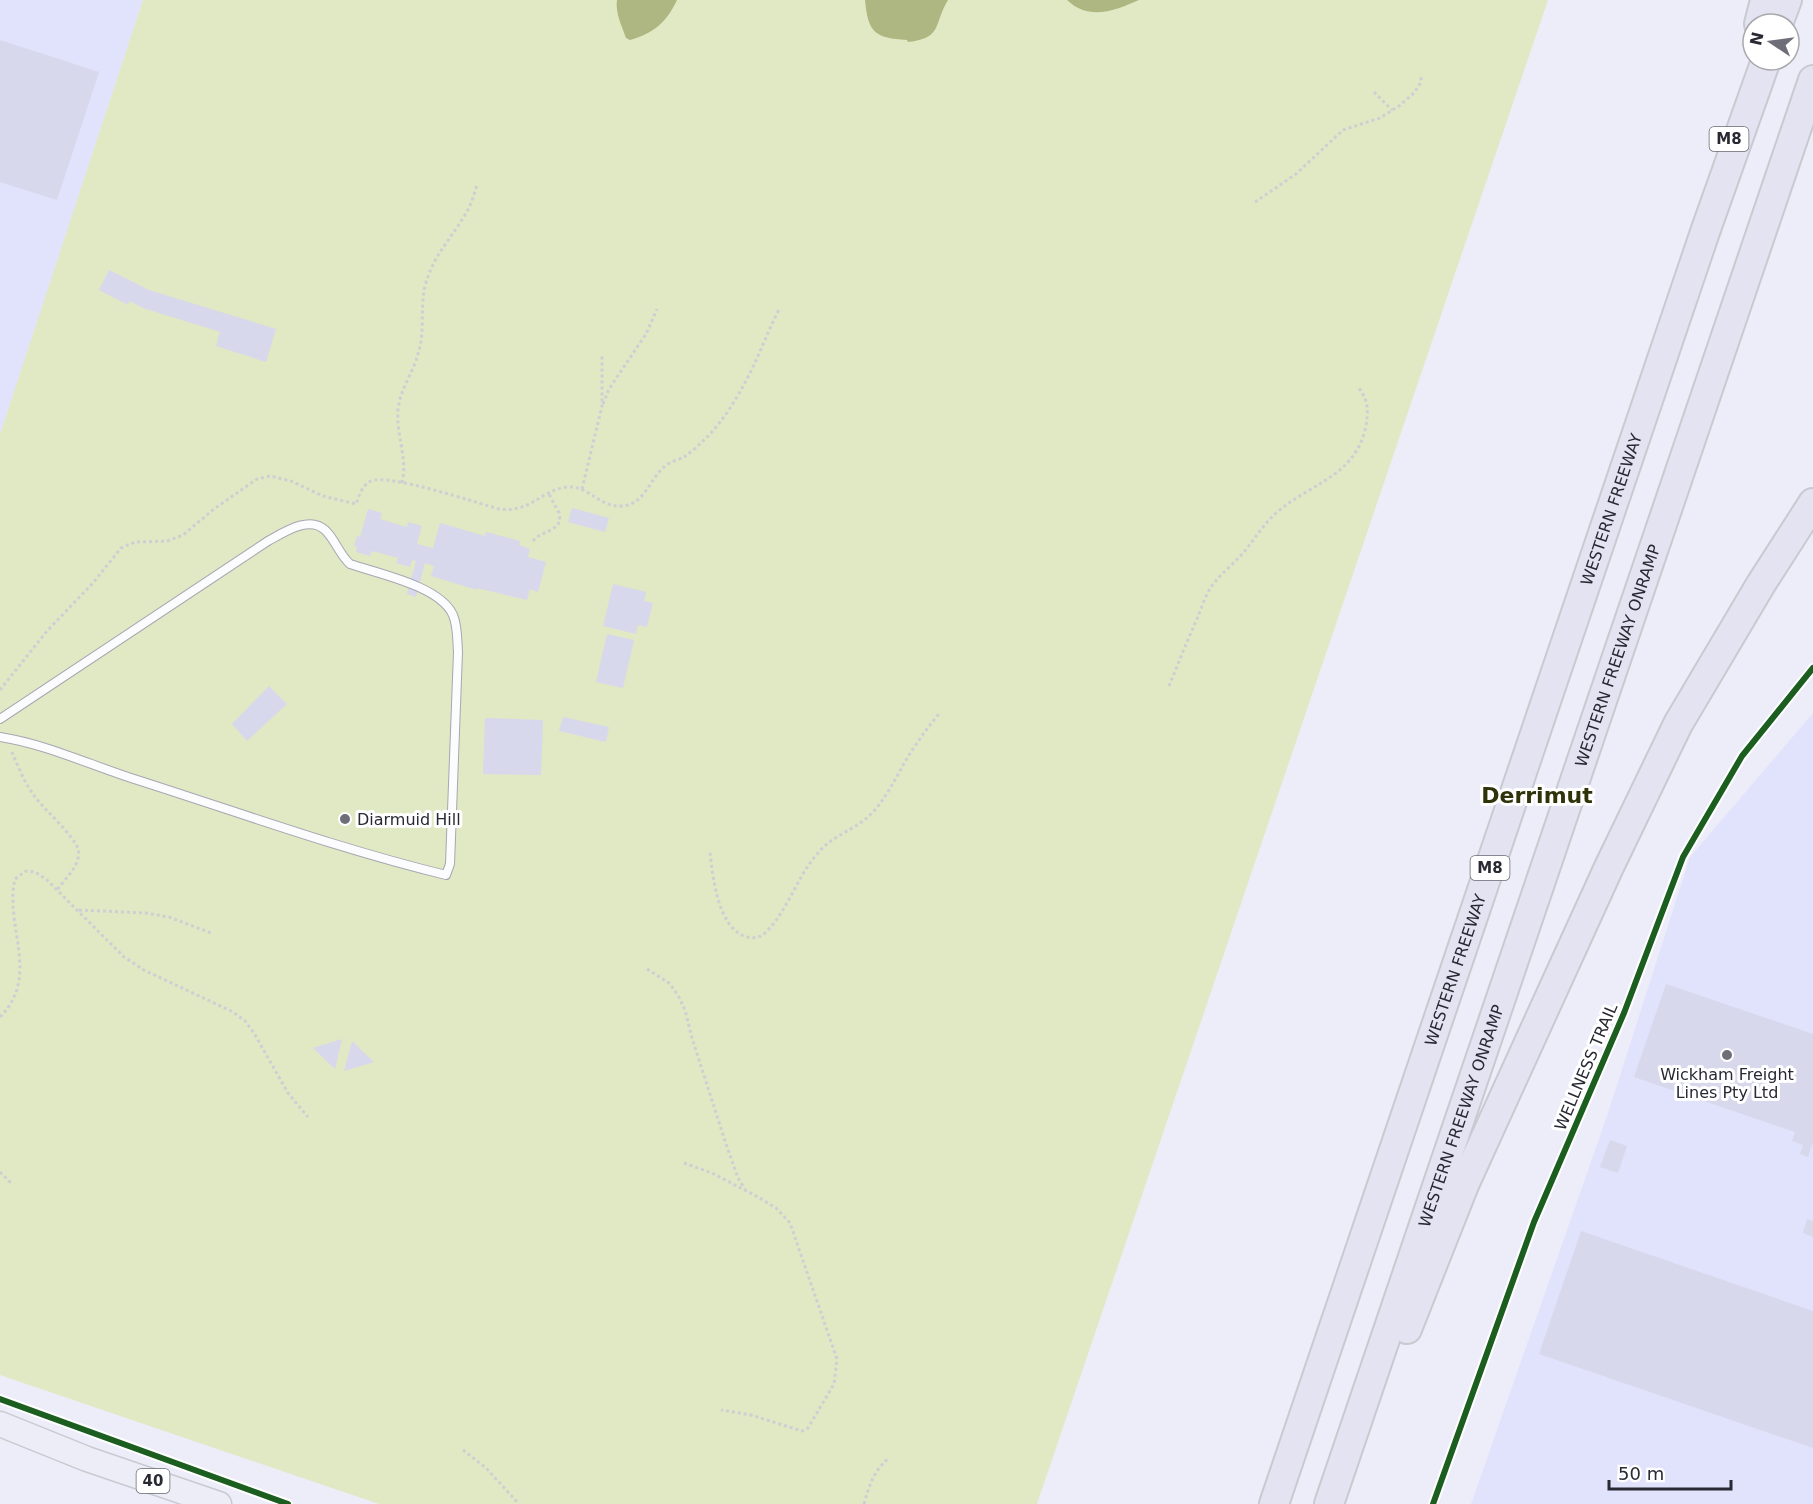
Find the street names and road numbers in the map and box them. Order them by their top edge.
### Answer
road number: M8 [1710,127,1748,151]
street label: WESTERN FREEWAY [1576,431,1646,588]
street label: WESTERN FREEWAY ONRAMP [1571,542,1664,769]
road number: M8 [1470,856,1510,880]
street label: WESTERN FREEWAY [1420,891,1490,1048]
street label: WELLNESS TRAIL [1551,1001,1621,1133]
street label: WESTERN FREEWAY ONRAMP [1414,1002,1508,1230]
road number: 40 [136,1469,170,1493]

